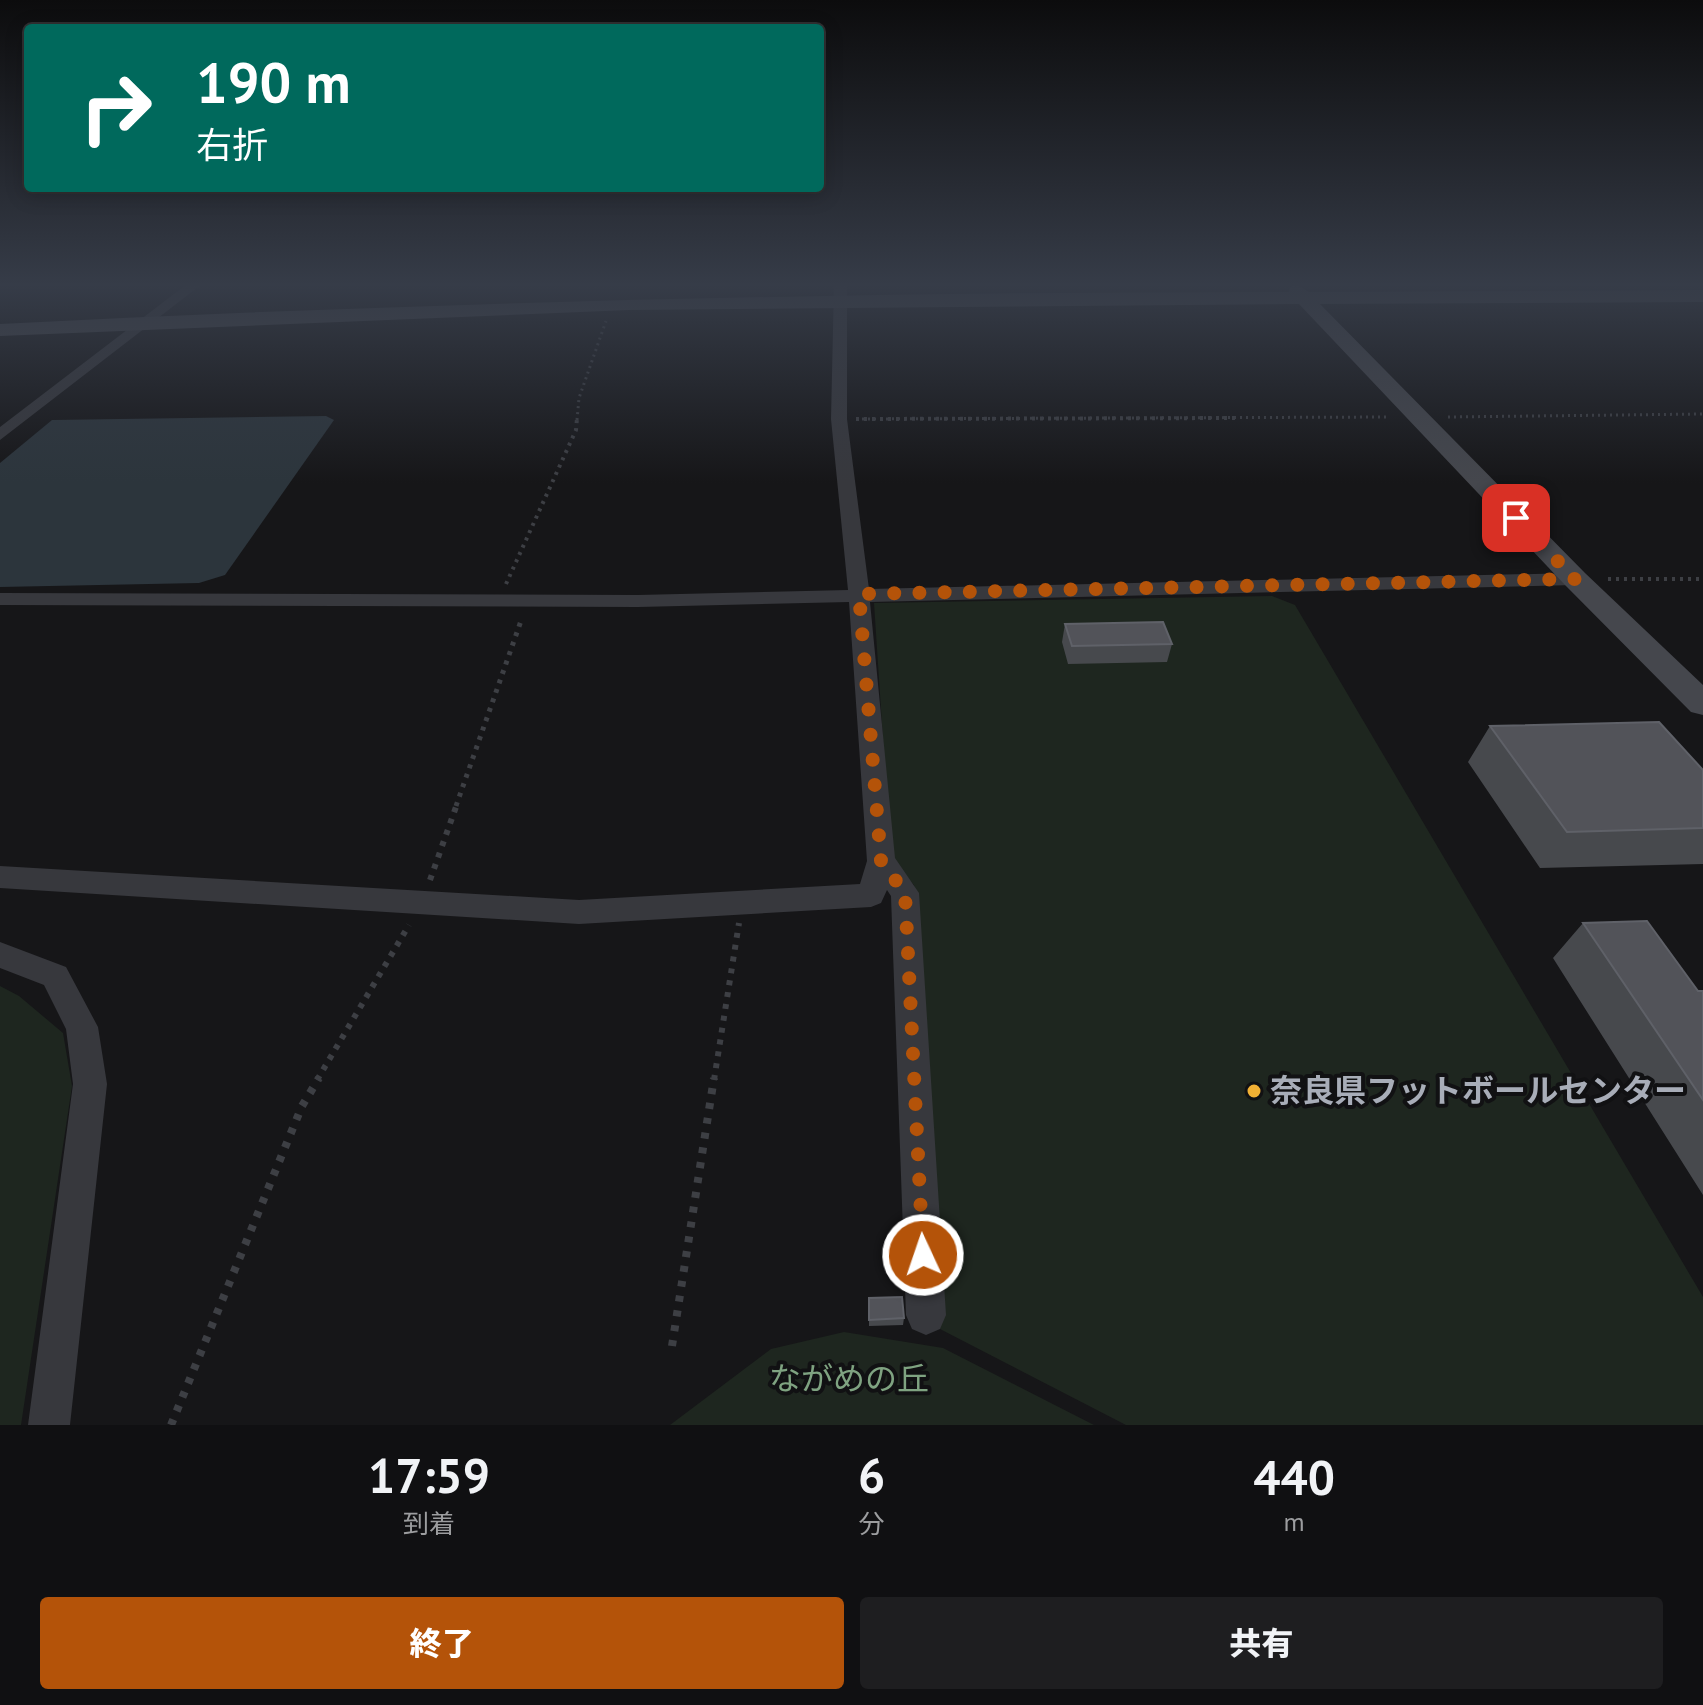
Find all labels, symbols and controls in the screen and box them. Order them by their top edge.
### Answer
text: 190 m [196,46,351,118]
icon: right [64,56,168,160]
text: 右折 [196,121,268,168]
pin [1482,484,1550,552]
icon: arrive [1494,496,1538,540]
place label: 奈良県フットボールセンター [1270,1069,1686,1111]
marker: 奈良県フットボールセンター [1245,1082,1263,1100]
position arrow [881,1213,965,1297]
park label: ながめの丘 [769,1357,929,1399]
text: 17:59 [368,1444,490,1506]
text: 6 [858,1444,885,1506]
text: 440 [1253,1446,1335,1508]
text: m [1284,1505,1305,1538]
text: 到着 [403,1507,455,1540]
text: 分 [859,1507,885,1540]
button: 終了 [40,1597,844,1689]
button: 共有 [860,1597,1663,1689]

